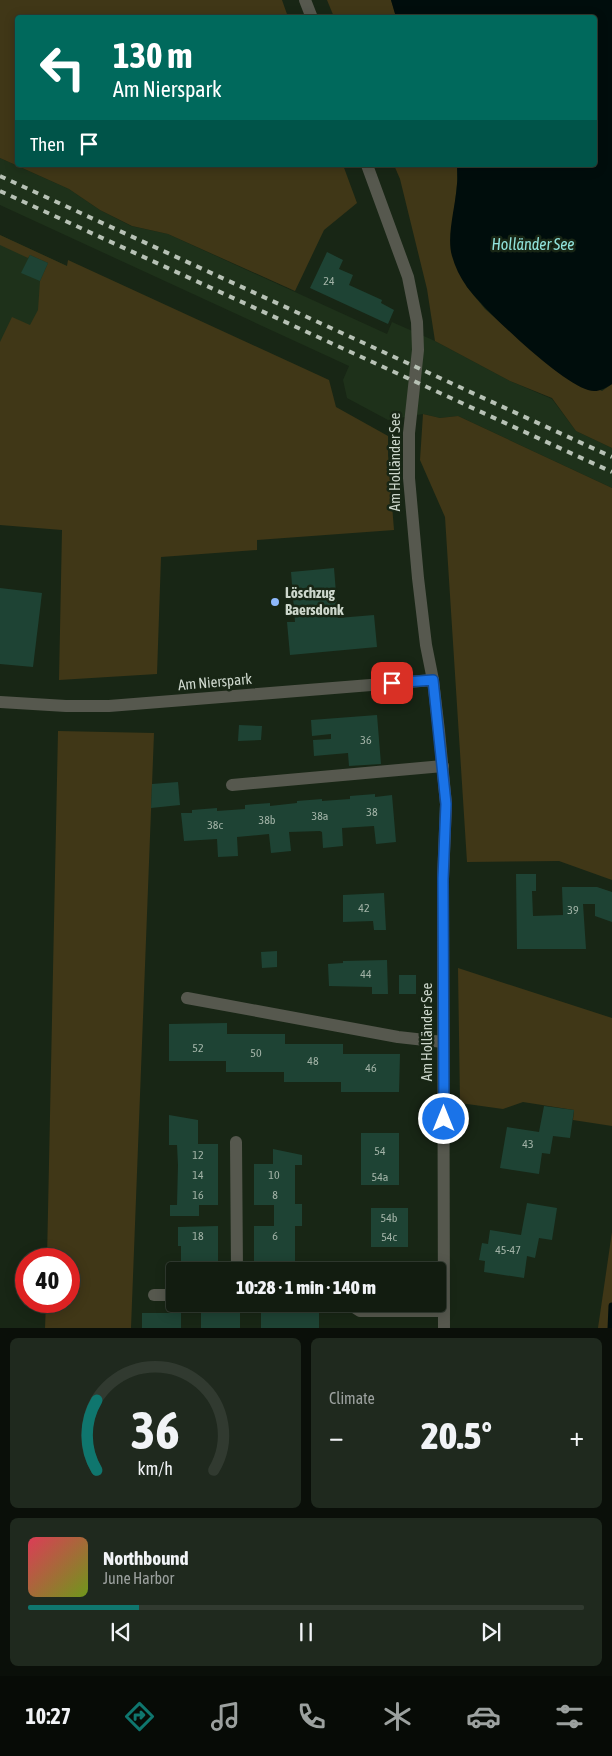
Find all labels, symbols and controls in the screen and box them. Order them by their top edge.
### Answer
icon: left [30,35,95,100]
text: 130 m [113,35,192,75]
text: Am Nierspark [113,76,222,102]
icon: arrive [75,130,103,158]
text: Then [30,133,65,155]
water label: Holländer See [492,235,574,253]
house number: 24 [323,274,335,288]
street label: Am Holländer See [386,413,403,511]
place label: Löschzug Baersdonk [285,584,344,618]
marker: Löschzug Baersdonk [269,596,281,608]
pin [371,662,413,704]
icon: arrive [378,669,406,697]
street label: Am Nierspark [177,670,253,693]
house number: 36 [360,733,372,747]
house number: 38 [366,805,378,819]
house number: 38a [312,809,328,823]
house number: 38b [259,813,276,827]
house number: 38c [207,818,223,832]
house number: 42 [358,901,370,915]
house number: 39 [567,903,579,917]
house number: 44 [360,967,372,981]
street label: Am Holländer See [418,983,435,1081]
house number: 52 [192,1041,204,1055]
house number: 50 [250,1046,262,1060]
house number: 48 [307,1054,319,1068]
house number: 46 [365,1061,377,1075]
position arrow [417,1092,469,1144]
house number: 43 [522,1137,534,1151]
house number: 54 [374,1144,386,1158]
house number: 12 [192,1148,204,1162]
house number: 14 [192,1168,204,1182]
house number: 10 [268,1168,280,1182]
house number: 54a [372,1170,388,1184]
house number: 16 [192,1188,204,1202]
house number: 8 [272,1188,278,1202]
house number: 54b [381,1211,398,1225]
house number: 18 [192,1229,204,1243]
house number: 6 [272,1229,278,1243]
house number: 54c [381,1230,397,1244]
house number: 45-47 [495,1243,521,1257]
speed limit sign: 40 [15,1248,80,1313]
text: 10:28 · 1 min · 140 m [236,1276,376,1298]
text: Climate [329,1389,375,1407]
text: 36 [131,1400,180,1460]
text: 20.5° [421,1414,492,1457]
text: − [329,1420,344,1452]
text: + [569,1420,584,1452]
text: km/h [138,1458,173,1479]
text: Northbound [103,1547,189,1569]
text: June Harbor [103,1569,174,1587]
icon: previous [107,1618,135,1646]
icon: pause [292,1618,320,1646]
icon: next [477,1618,505,1646]
icon: directions [122,1699,157,1734]
icon: music [208,1699,243,1734]
icon: phone [294,1699,329,1734]
icon: climate [380,1699,415,1734]
icon: car [466,1699,501,1734]
icon: filters [552,1699,587,1734]
text: 10:27 [25,1703,71,1729]

